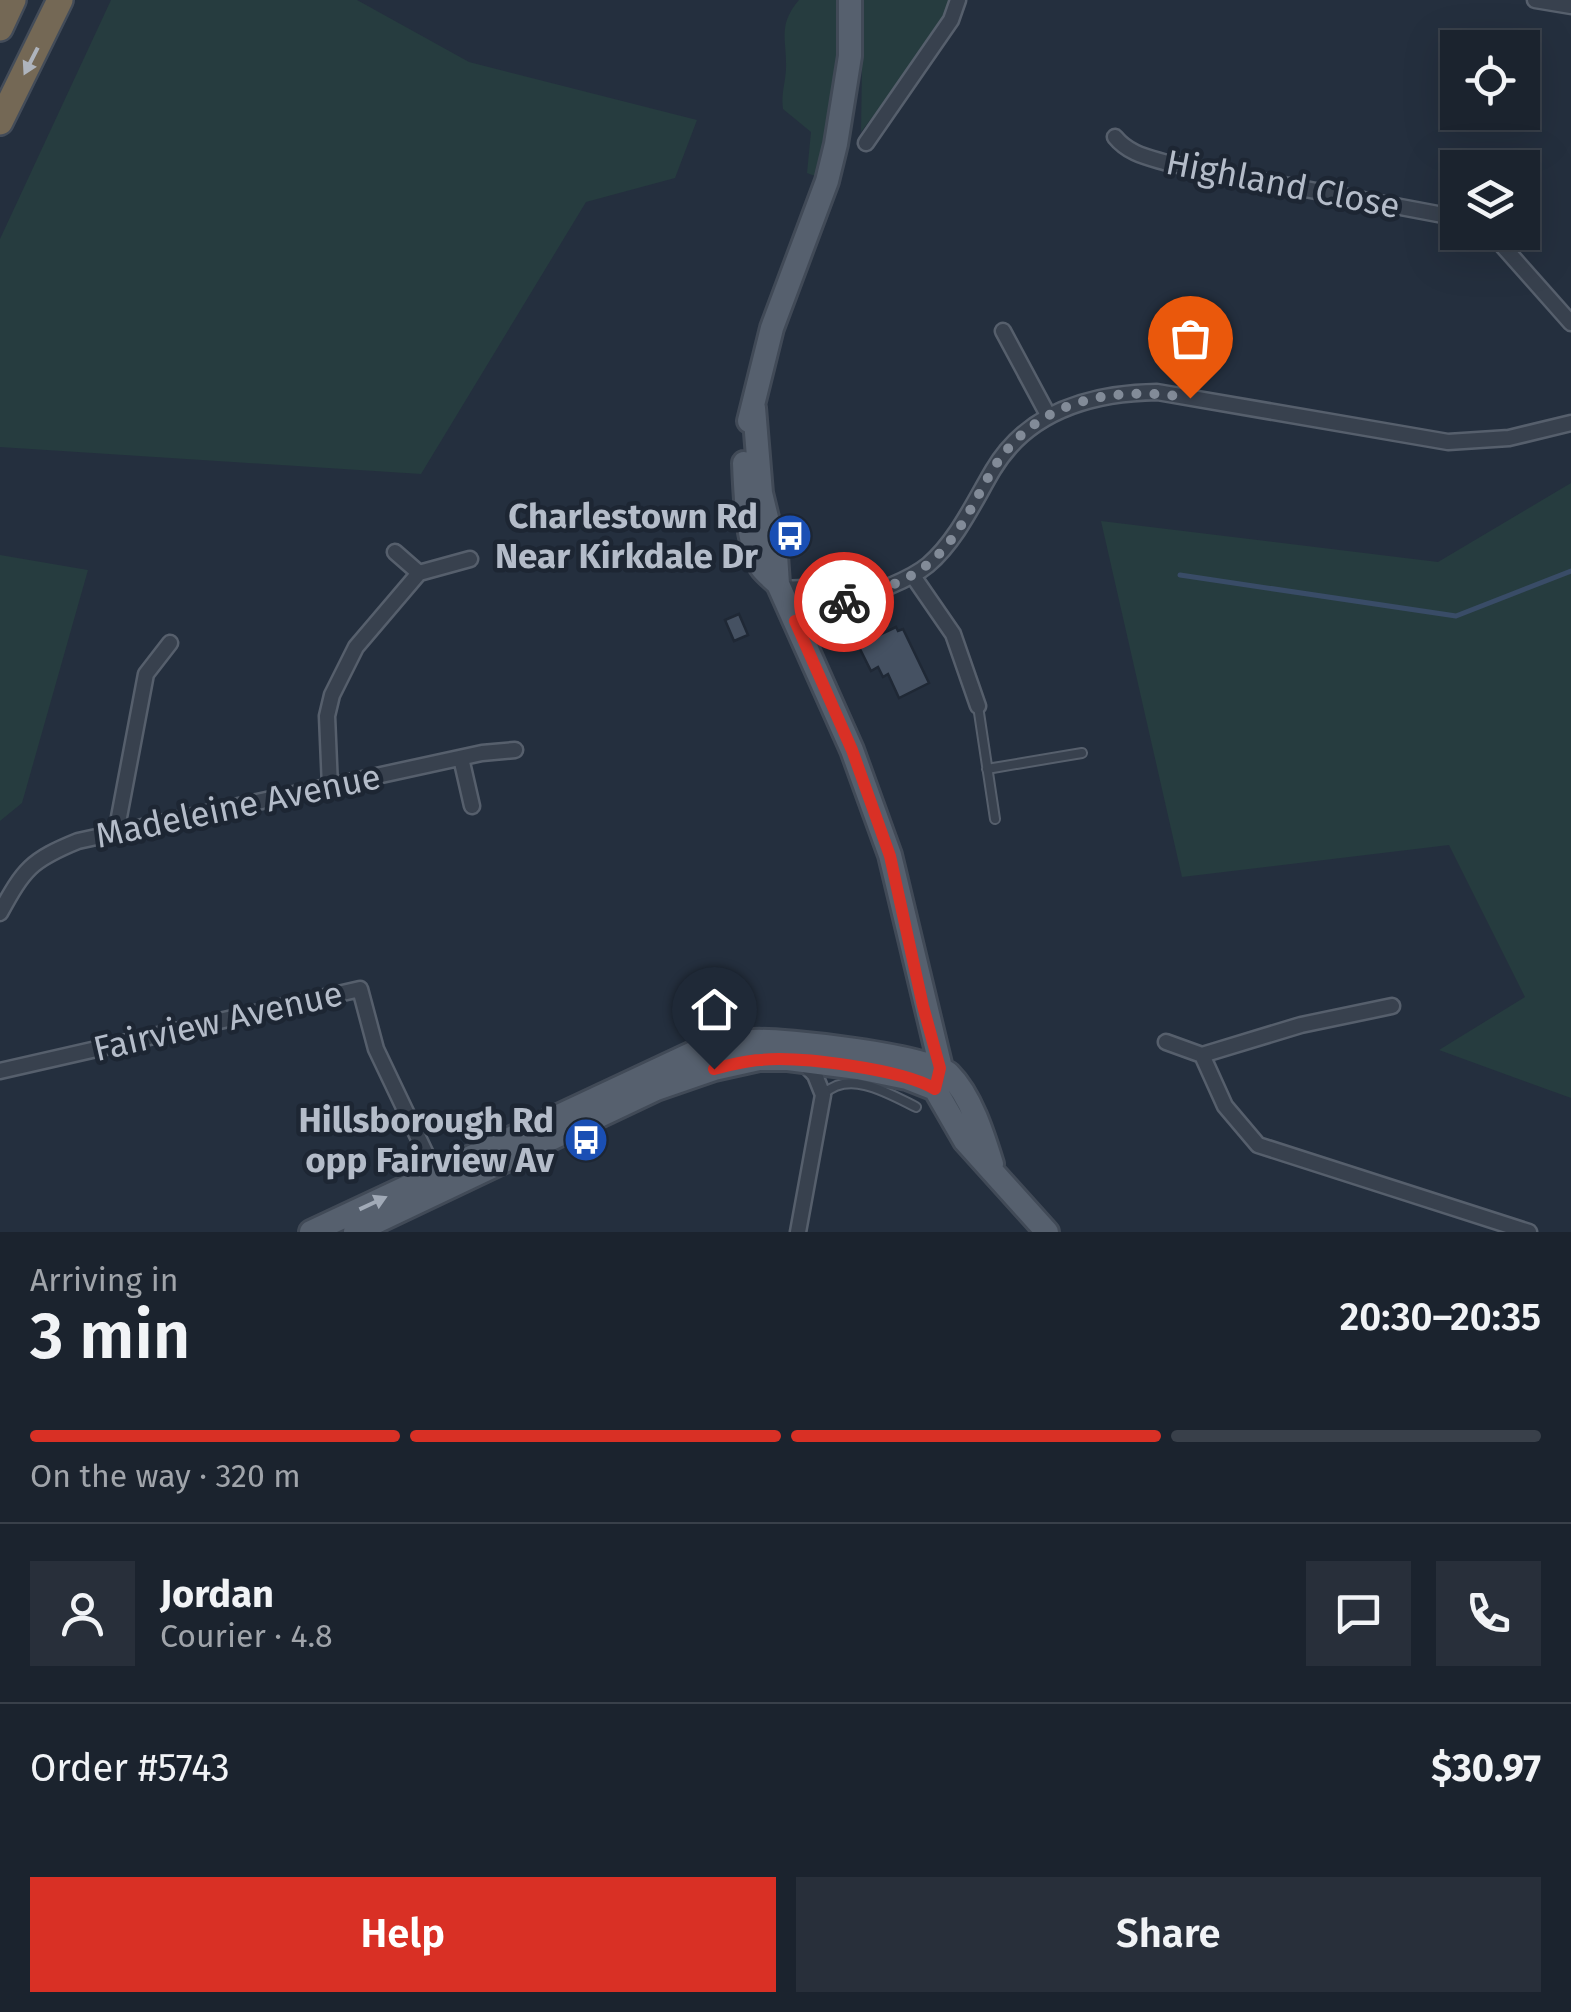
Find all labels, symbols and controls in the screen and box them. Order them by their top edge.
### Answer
map controls [1440,30,1540,250]
button: locate [1440,30,1540,130]
one-way arrow [22,47,39,76]
street label: Highland Close [1162,141,1404,227]
button: layers [1440,150,1540,250]
pin [1148,296,1233,399]
icon: bag [1163,311,1218,366]
place label: Charlestown Rd Near Kirkdale Dr [495,495,759,577]
bus stop icon: Charlestown Rd Near Kirkdale Dr [767,513,813,559]
courier [794,552,894,652]
icon: bike [817,575,872,630]
street label: Madeleine Avenue [92,755,384,857]
pin [672,967,757,1070]
street label: Fairview Avenue [89,972,347,1070]
icon: home [687,982,742,1037]
place label: Hillsborough Rd opp Fairview Av [298,1099,555,1181]
bus stop icon: Hillsborough Rd opp Fairview Av [563,1117,609,1163]
one-way arrow [359,1194,388,1211]
text: Arriving in [30,1261,178,1299]
text: 20:30–20:35 [1340,1294,1541,1340]
text: 3 min [30,1297,190,1375]
text: On the way · 320 m [30,1457,301,1495]
button: person [30,1561,135,1666]
button: chat [1306,1561,1411,1666]
button: phone [1436,1561,1541,1666]
text: Jordan [160,1571,274,1617]
text: Courier · 4.8 [160,1617,333,1655]
text: Order #5743 [30,1745,230,1791]
text: $30.97 [1431,1745,1541,1791]
button: Help [30,1877,776,1992]
button: Share [796,1877,1541,1992]

